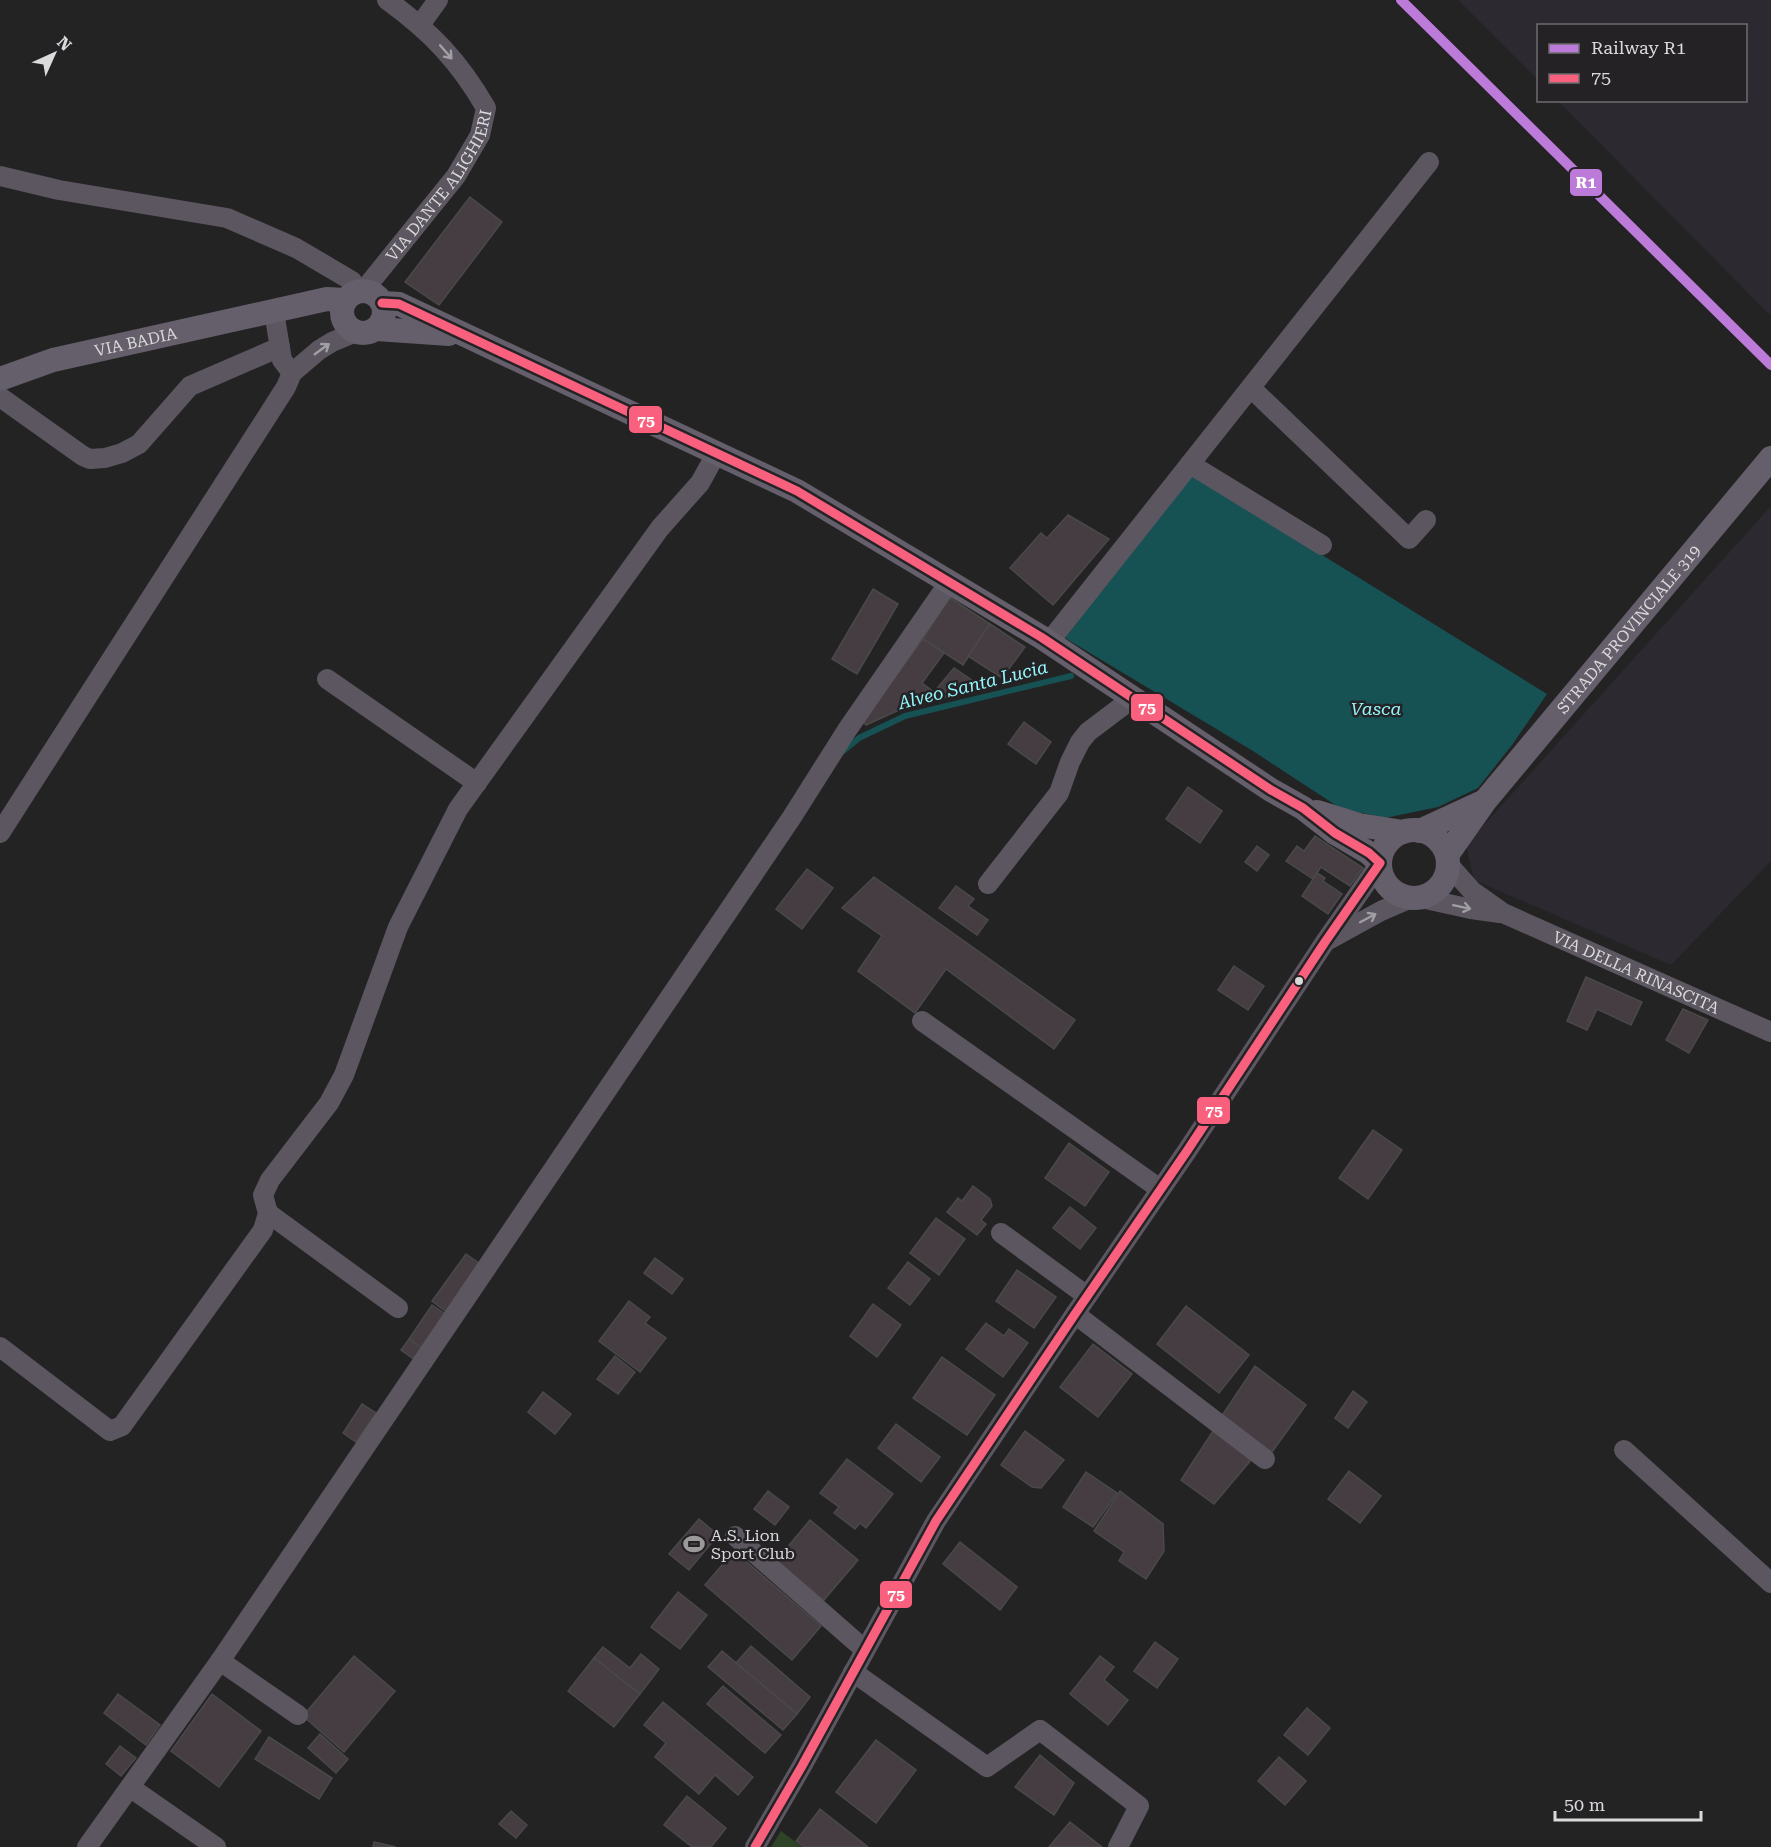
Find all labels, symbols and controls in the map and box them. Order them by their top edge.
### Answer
north arrow [24,24,84,84]
legend [1537,24,1747,102]
text: N [53,33,75,55]
text: Railway R1 [1591,37,1686,58]
one-way arrow [440,44,453,60]
text: 75 [1591,67,1611,88]
street label: VIA DANTE ALIGHIERI [382,108,495,265]
line badge: R1 [1569,168,1603,197]
text: R1 [1576,173,1596,192]
street label: VIA BADIA [93,324,180,360]
one-way arrow [313,343,329,355]
line badge: 75 [628,405,663,434]
text: 75 [637,411,655,430]
street label: STRADA PROVINCIALE 319 [1553,541,1705,717]
water label: Alveo Santa Lucia [895,656,1050,713]
line badge: 75 [1130,693,1164,722]
text: 75 [1138,698,1156,717]
water label: Vasca [1351,698,1401,719]
one-way arrow [1452,901,1471,913]
one-way arrow [1358,912,1376,923]
street label: VIA DELLA RINASCITA [1550,927,1723,1018]
unlabelled marker [1293,975,1305,987]
line badge: 75 [1196,1096,1231,1125]
text: 75 [1205,1101,1223,1120]
place label: A.S. Lion Sport Club [711,1526,795,1563]
sports icon: A.S. Lion Sport Club [682,1532,706,1556]
line badge: 75 [879,1580,913,1609]
text: 75 [887,1585,905,1604]
scale bar [1555,1784,1700,1822]
text: 50 m [1564,1794,1605,1815]

